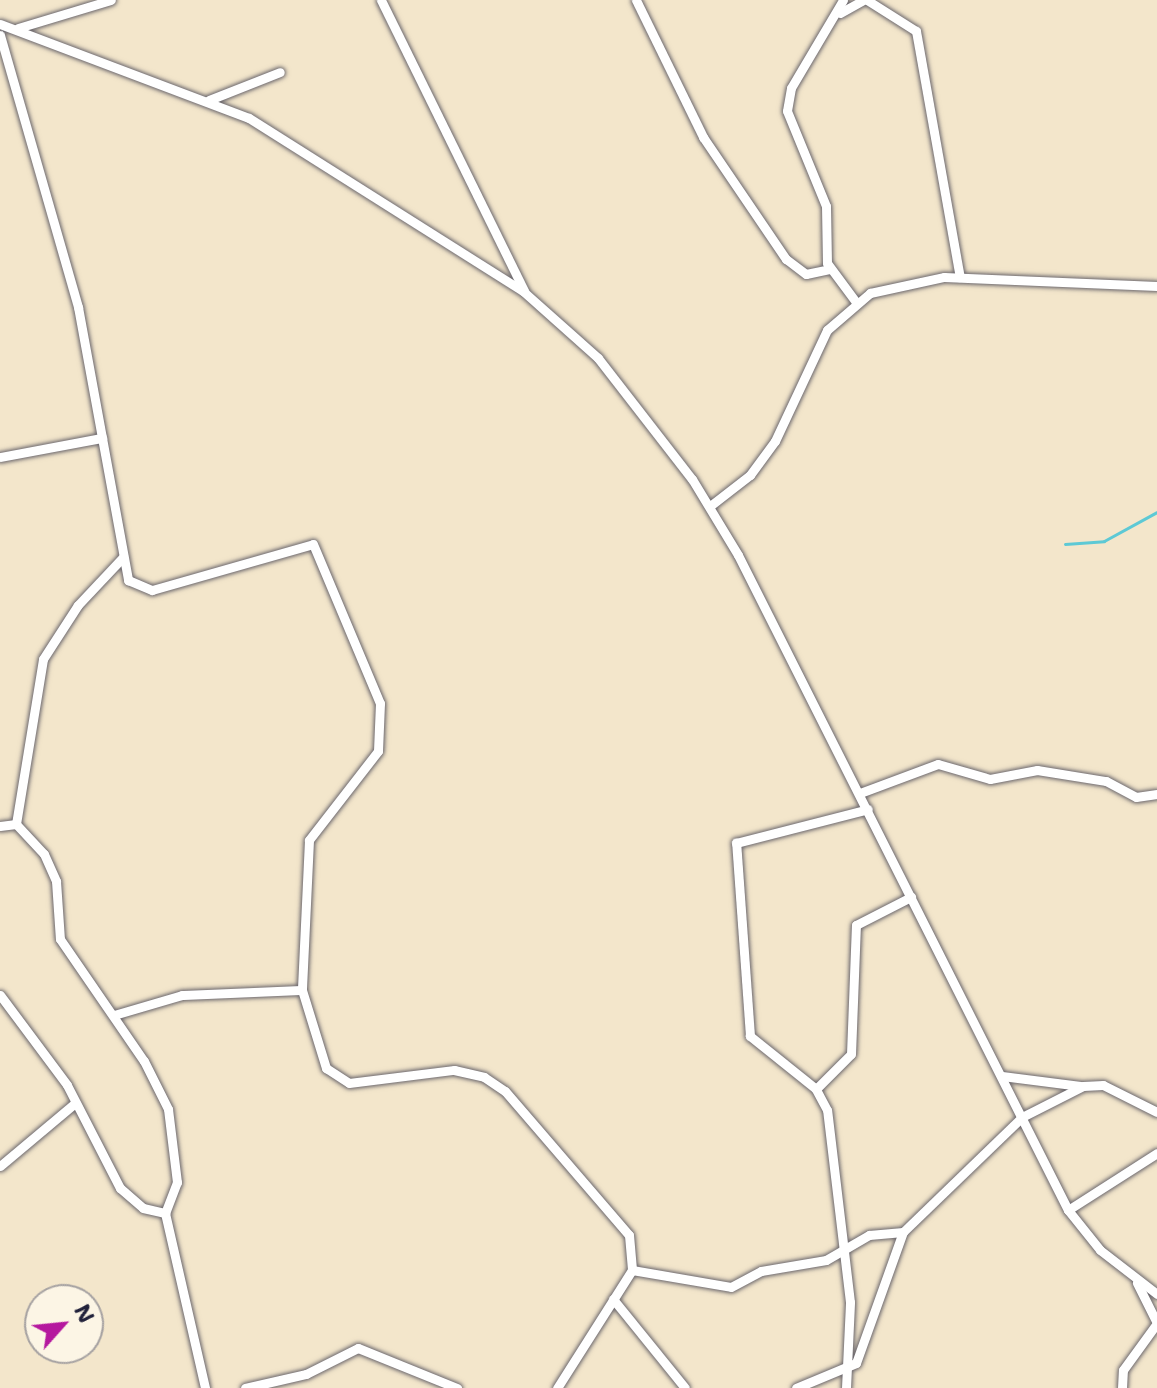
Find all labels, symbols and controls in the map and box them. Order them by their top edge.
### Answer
north arrow [24,1284,104,1364]
text: N [67,1299,101,1328]

